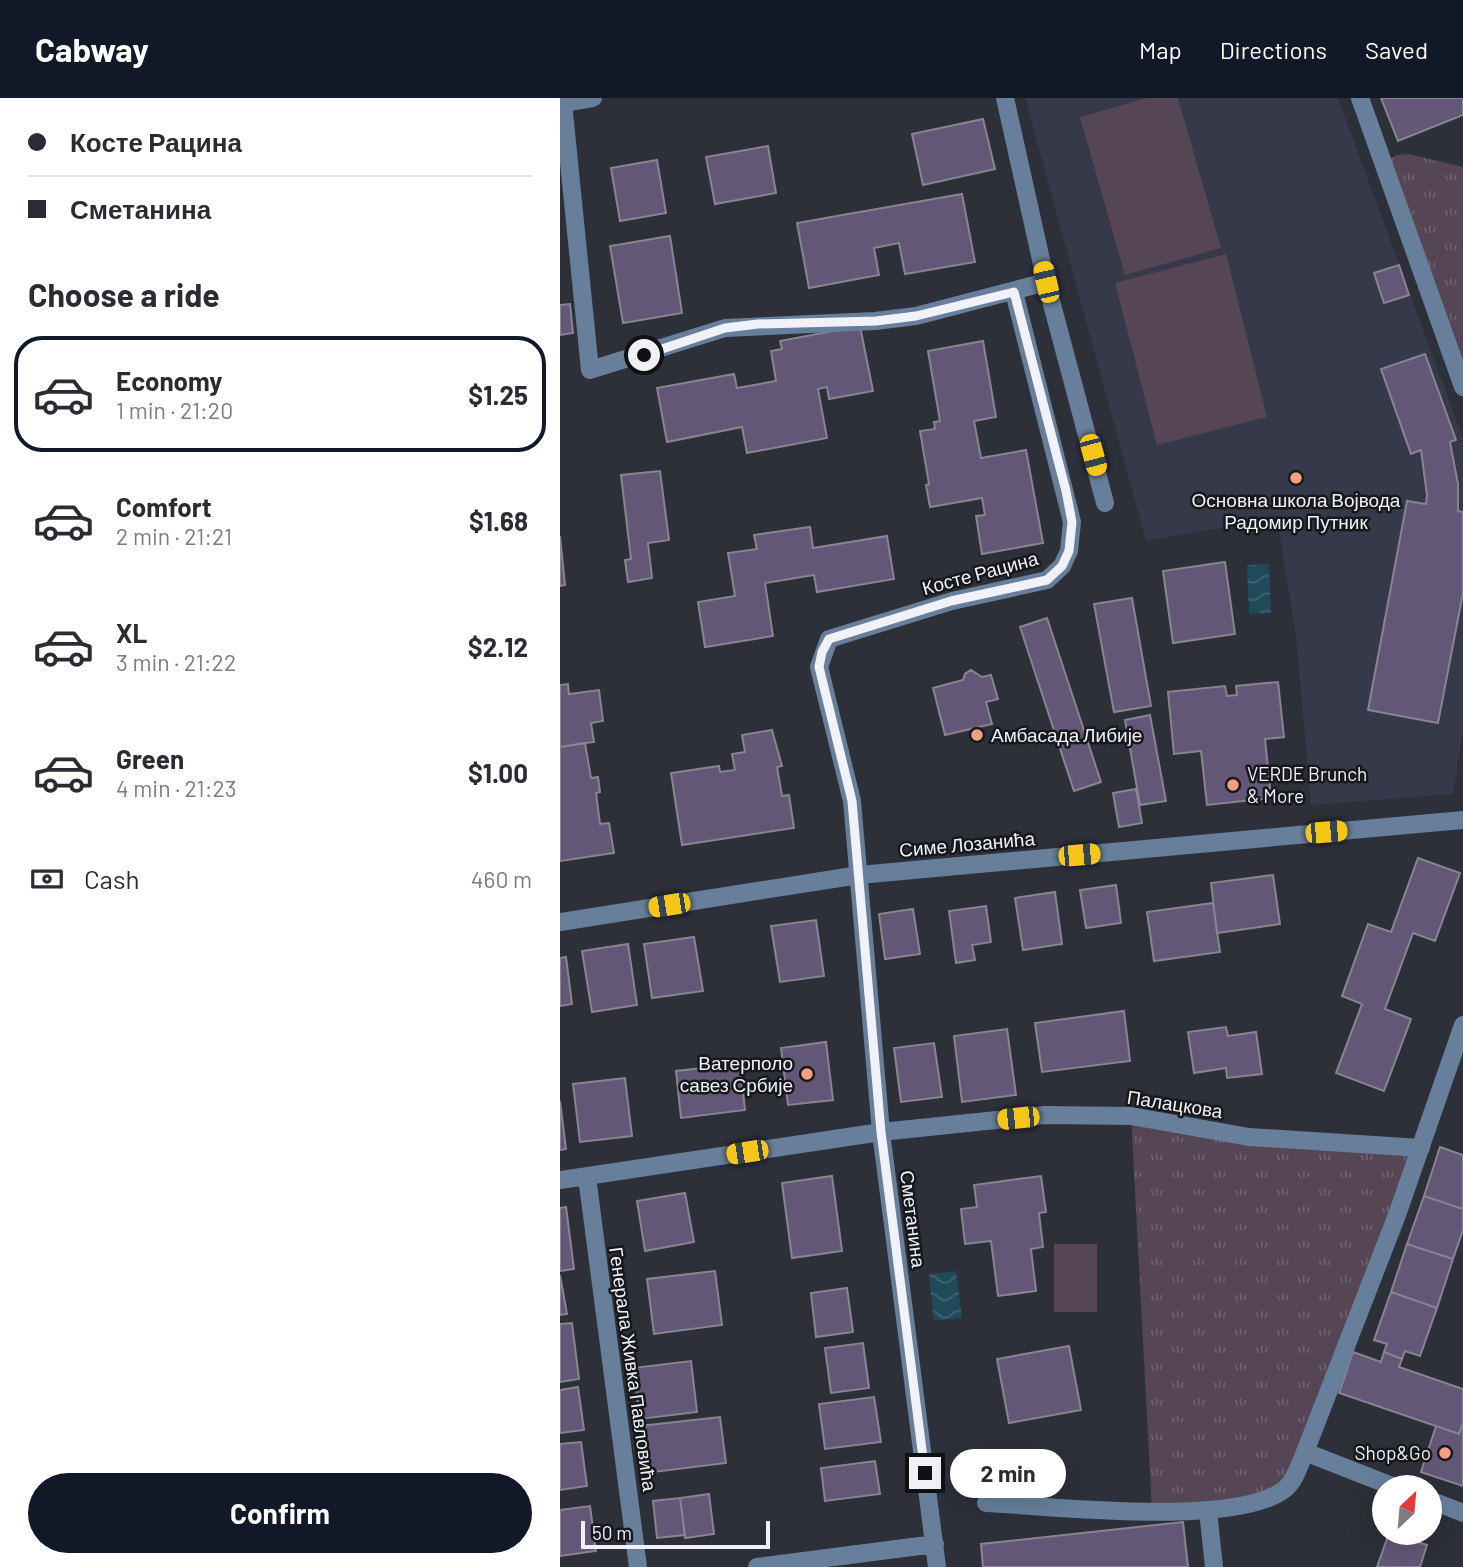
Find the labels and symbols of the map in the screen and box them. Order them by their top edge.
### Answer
car [1032,259,1061,305]
route start [628,339,660,371]
car [1078,432,1109,478]
marker: Основна школа Војвода Радомир Путник [1288,470,1304,486]
place label: Основна школа Војвода Радомир Путник [1192,488,1401,533]
street label: Косте Рацина [919,546,1041,599]
place label: Амбасада Либије [991,723,1142,746]
marker: Амбасада Либије [969,727,985,743]
place label: VERDE Brunch & More [1247,762,1367,807]
marker: VERDE Brunch & More [1225,777,1241,793]
car [1305,820,1348,844]
street label: Симе Лозанића [898,826,1036,861]
car [1058,843,1101,867]
car [647,891,692,919]
place label: Ватерполо савез Србије [680,1051,793,1096]
marker: Ватерполо савез Србије [799,1066,815,1082]
street label: Палацкова [1126,1085,1225,1122]
car [997,1105,1040,1131]
car [725,1138,770,1166]
street label: Сметанина [896,1169,931,1269]
street label: Генерала Живка Павловића [605,1245,662,1493]
place label: Shop&Go [1354,1441,1431,1464]
marker: Shop&Go [1437,1445,1453,1461]
callout: 2 min [950,1448,1065,1498]
route end [909,1457,941,1489]
north arrow [1372,1475,1442,1545]
scale bar [581,1518,770,1550]

